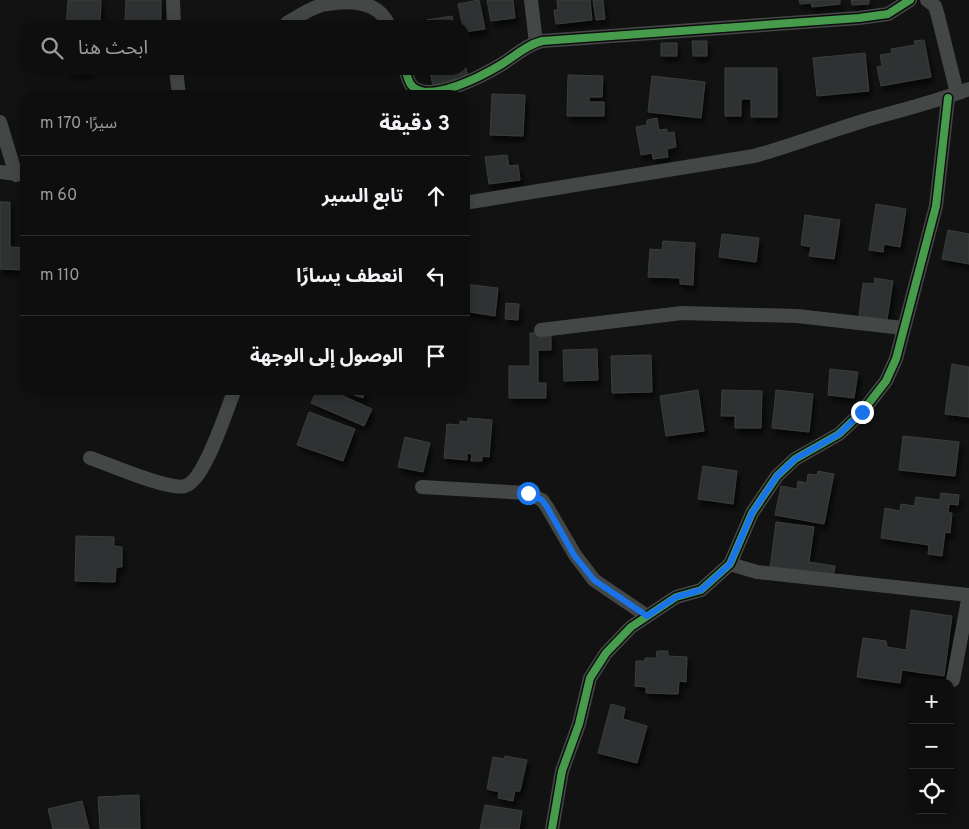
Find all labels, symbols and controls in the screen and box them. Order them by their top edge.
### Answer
search box [20,20,470,75]
icon: search [38,34,66,62]
text: ابحث هنا [78,37,148,61]
text: 3 دقيقة [379,111,450,138]
text: سيرًا · 170 m [40,114,117,134]
icon: ahead [422,182,450,210]
text: تابع السير [322,185,403,209]
text: 60 m [40,186,77,206]
icon: left [422,262,450,290]
text: انعطف يسارًا [296,265,403,289]
text: 110 m [40,266,80,286]
icon: arrive [422,342,450,370]
text: الوصول إلى الوجهة [250,345,403,369]
route end [851,401,874,424]
route start [517,482,540,505]
map controls [909,679,954,814]
button: + [909,679,954,724]
button: − [909,724,954,769]
button: locate [909,769,954,814]

